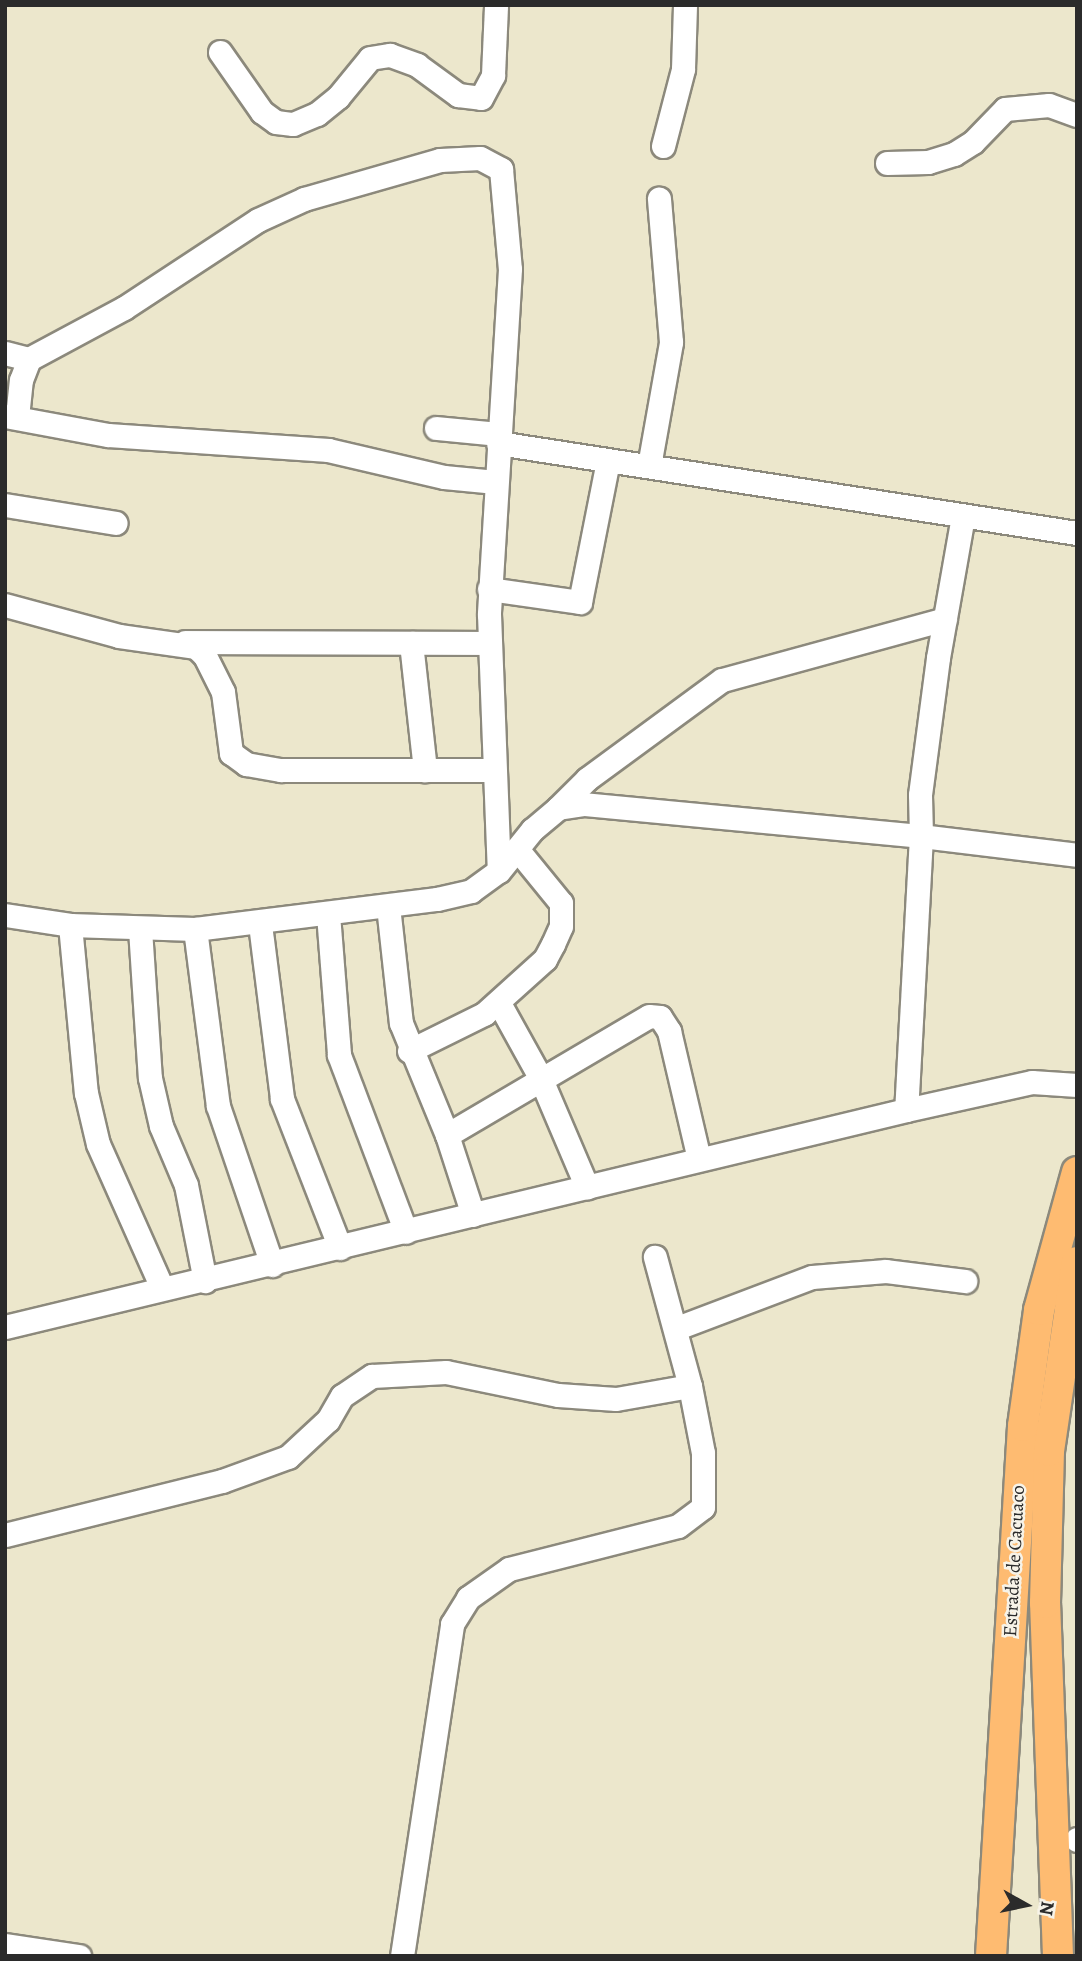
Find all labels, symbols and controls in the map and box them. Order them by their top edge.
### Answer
street label: Estrada de Cacuaco [1000,1485,1030,1637]
north arrow [991,1870,1061,1940]
text: N [1033,1899,1061,1917]

